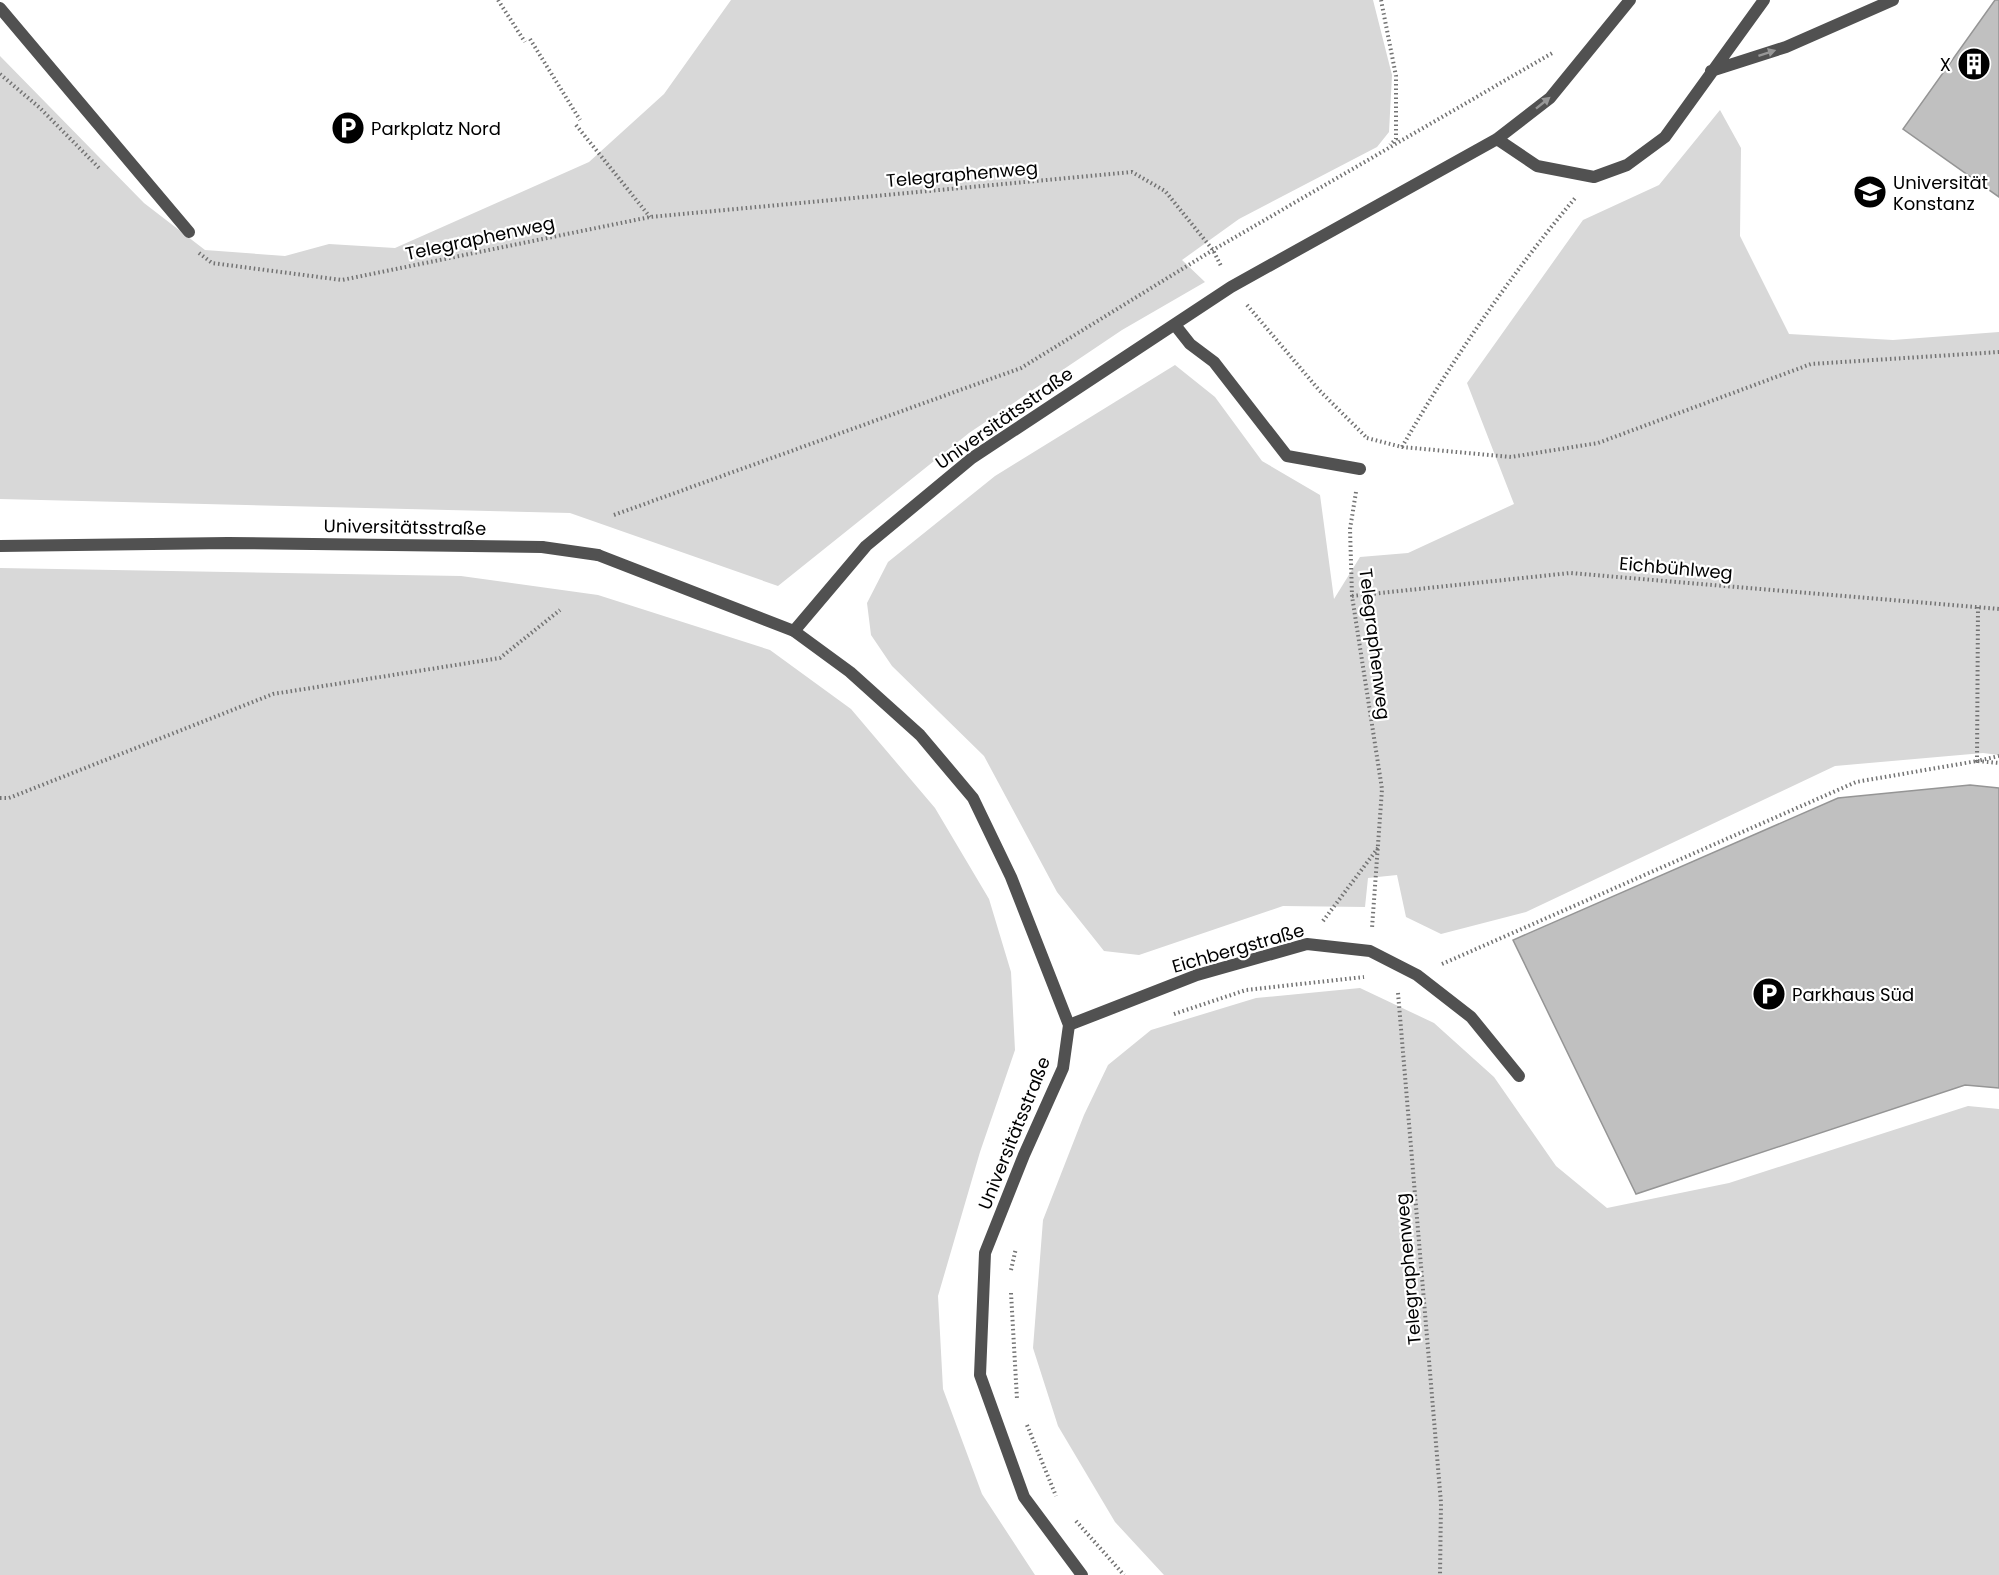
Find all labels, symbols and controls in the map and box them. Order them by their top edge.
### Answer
building icon: X [1956,46,1992,82]
one-way arrow [1758,48,1776,57]
place label: X [1940,52,1951,77]
one-way arrow [1535,97,1550,110]
parking icon: Parkplatz Nord [330,110,366,146]
place label: Parkplatz Nord [371,116,501,141]
street label: Telegraphenweg [885,155,1039,193]
place label: Universität Konstanz [1893,170,1988,216]
school or university icon: Universität Konstanz [1852,174,1888,210]
street label: Telegraphenweg [403,210,557,266]
street label: Universitätsstraße [930,361,1078,475]
street label: Universitätsstraße [323,513,487,541]
street label: Eichbühlweg [1618,551,1734,585]
street label: Telegraphenweg [1353,567,1397,721]
street label: Eichbergstraße [1169,917,1307,979]
parking icon: Parkhaus Süd [1751,976,1787,1012]
place label: Parkhaus Süd [1792,982,1914,1007]
street label: Universitätsstraße [972,1053,1056,1213]
street label: Telegraphenweg [1389,1192,1427,1346]

